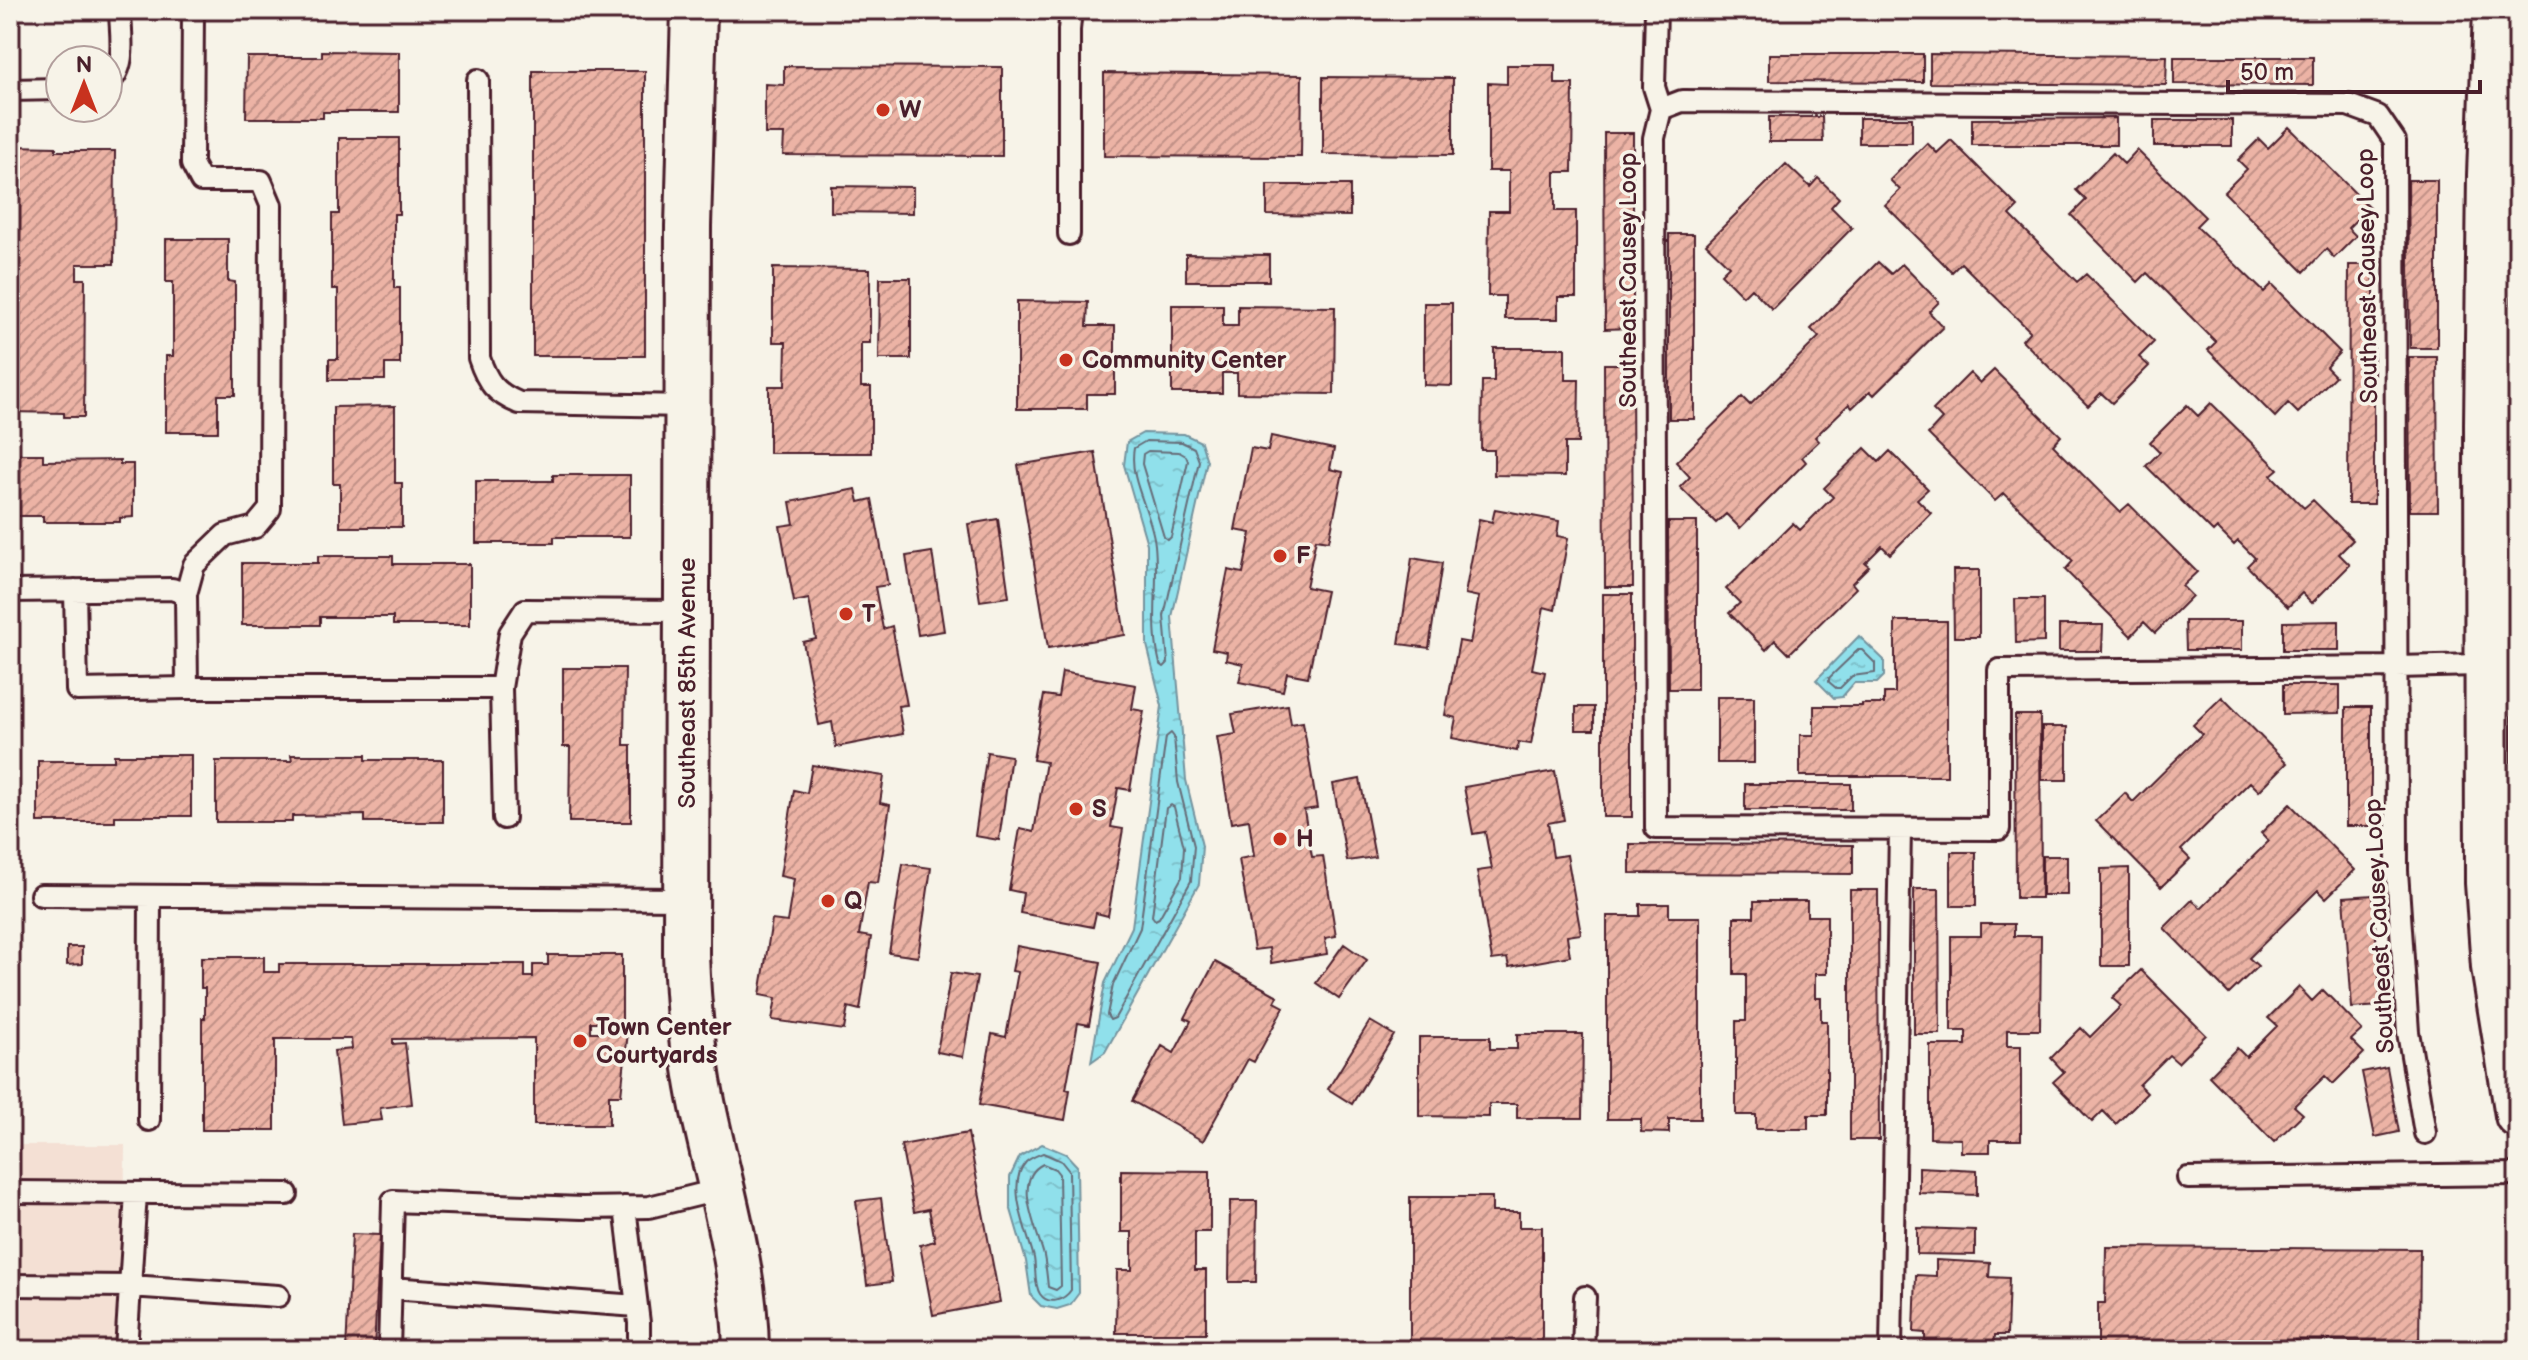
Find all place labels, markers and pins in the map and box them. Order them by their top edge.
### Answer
place label: W [899,96,922,125]
marker: W [874,101,892,119]
place label: Community Center [1082,346,1287,375]
marker: Community Center [1057,351,1075,369]
place label: F [1296,542,1311,571]
marker: F [1271,547,1289,565]
place label: T [862,600,876,629]
marker: T [837,605,855,623]
place label: S [1092,795,1107,824]
marker: S [1067,800,1085,818]
place label: H [1296,825,1314,854]
marker: H [1271,830,1289,848]
place label: Q [844,887,862,916]
marker: Q [819,892,837,910]
place label: Town Center Courtyards [596,1013,732,1070]
marker: Town Center Courtyards [571,1032,589,1050]

